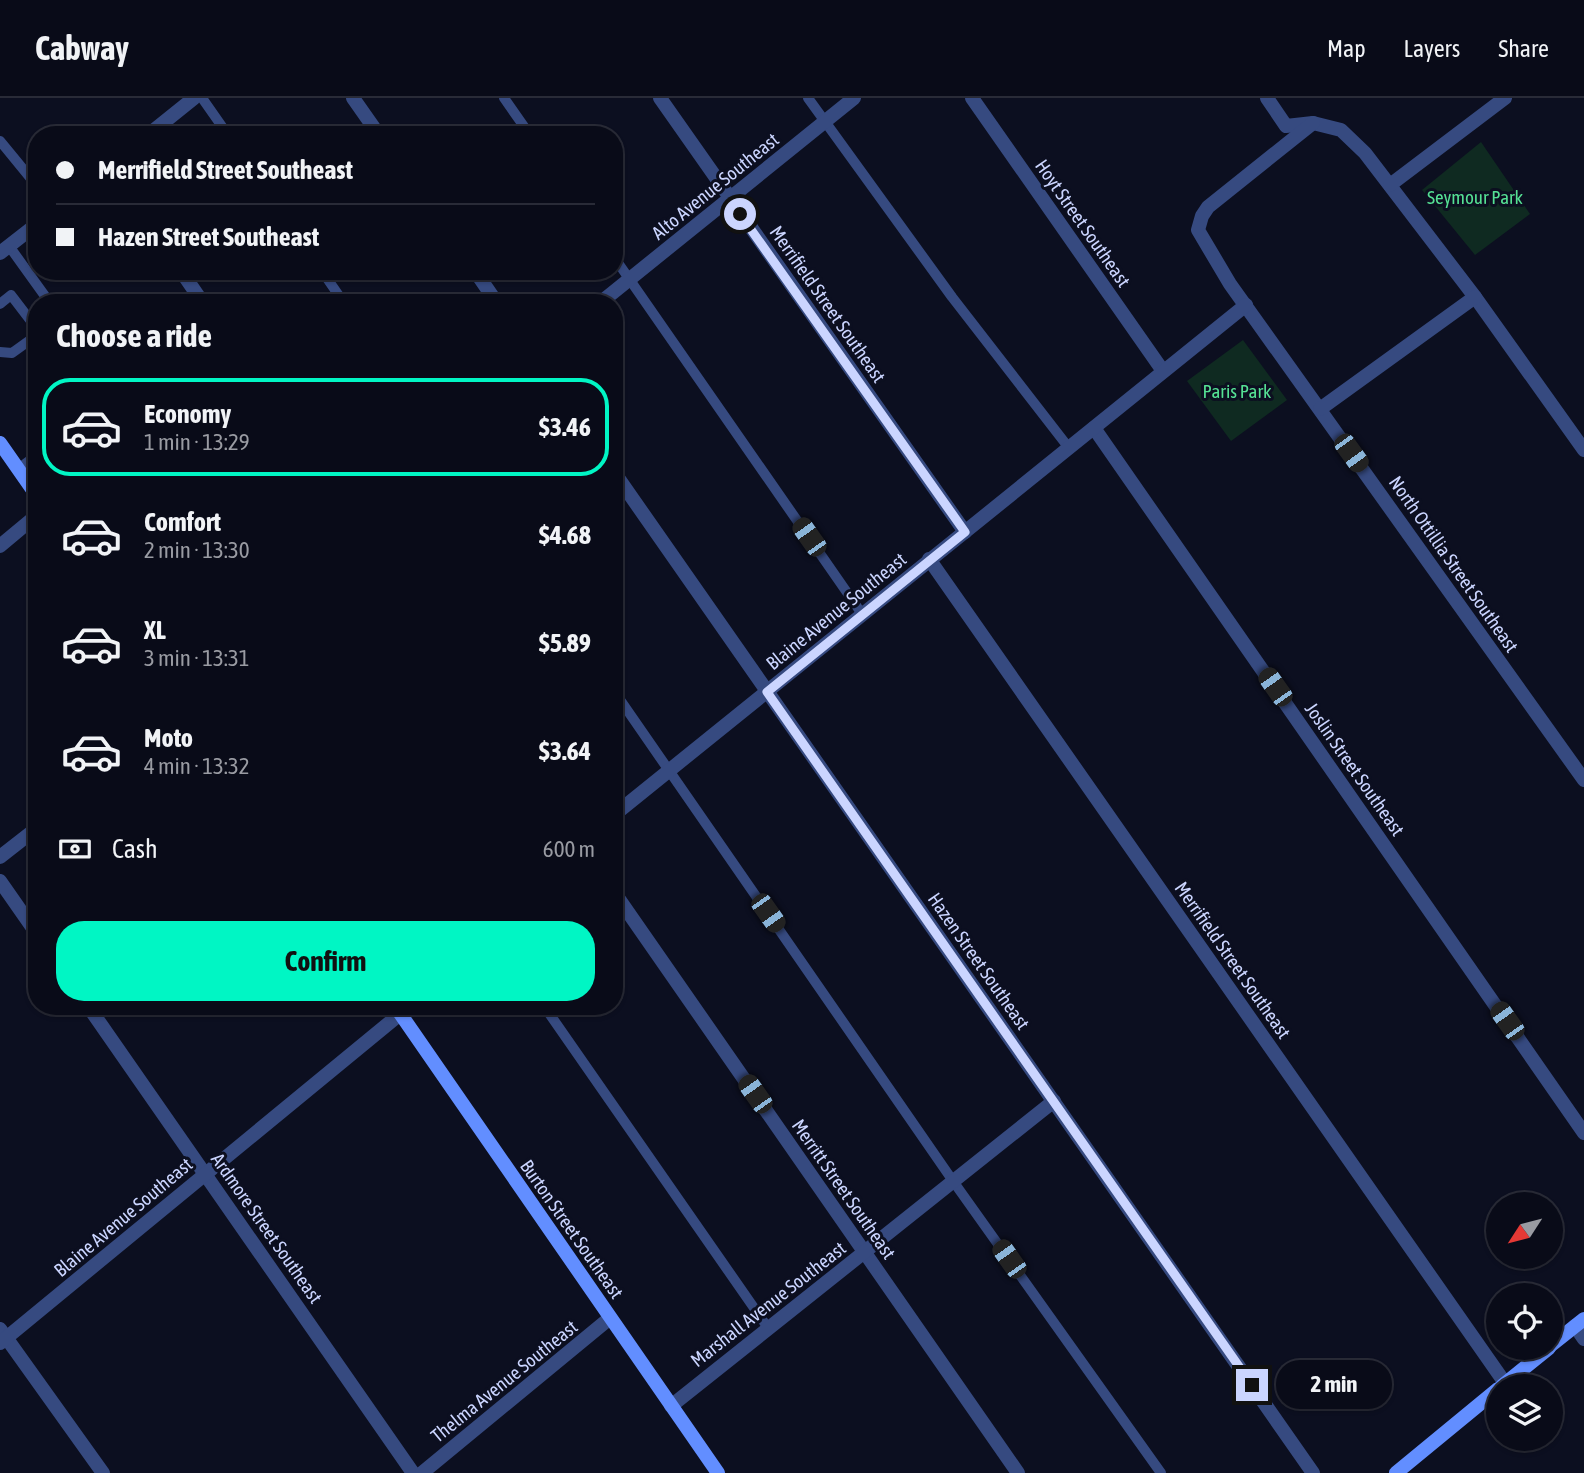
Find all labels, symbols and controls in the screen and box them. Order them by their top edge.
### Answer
text: Cabway [35,29,129,67]
text: Map [1327,35,1366,62]
text: Layers [1404,35,1460,62]
text: Share [1498,35,1549,62]
street label: Alto Avenue Southeast [647,128,783,244]
text: Merrifield Street Southeast [98,155,353,185]
street label: Hoyt Street Southeast [1031,155,1135,291]
park label: Seymour Park [1427,186,1524,208]
route start [724,198,756,230]
street label: Merrifield Street Southeast [766,221,890,387]
text: Hazen Street Southeast [98,222,319,252]
text: Choose a ride [56,317,212,354]
park label: Paris Park [1203,380,1272,402]
icon: car [60,396,123,459]
text: Economy [144,399,231,429]
text: $3.46 [539,412,591,442]
text: 1 min · 13:29 [144,429,250,455]
car [1331,430,1372,476]
street label: North Ottillia Street Southeast [1385,472,1523,656]
icon: car [60,504,123,567]
text: Comfort [144,507,221,537]
car [789,514,830,560]
text: $4.68 [539,520,591,550]
text: 2 min · 13:30 [144,537,250,563]
street label: Blaine Avenue Southeast [762,548,910,674]
icon: car [60,612,123,675]
text: XL [144,615,166,645]
text: $5.89 [539,628,591,658]
text: 3 min · 13:31 [144,645,250,671]
car [1255,664,1296,710]
street label: Joslin Street Southeast [1301,698,1409,840]
icon: car [60,720,123,783]
text: Moto [144,723,193,753]
text: $3.64 [539,736,591,766]
text: 4 min · 13:32 [144,753,250,779]
icon: cash [56,830,94,868]
text: Cash [112,834,158,864]
text: 600 m [543,836,595,862]
street label: Merrifield Street Southeast [1171,877,1295,1043]
street label: Hazen Street Southeast [924,888,1034,1034]
car [748,890,789,936]
button: Confirm [56,921,595,1001]
car [1487,998,1528,1044]
car [735,1071,776,1117]
street label: Merritt Street Southeast [788,1115,900,1263]
street label: Ardmore Street Southeast [207,1149,327,1307]
street label: Blaine Avenue Southeast [50,1153,196,1281]
street label: Burton Street Southeast [516,1155,628,1303]
north arrow [1486,1192,1563,1269]
map controls [1486,1192,1563,1451]
car [989,1236,1030,1282]
street label: Marshall Avenue Southeast [686,1237,850,1371]
button: locate [1486,1283,1563,1360]
street label: Thelma Avenue Southeast [427,1315,581,1447]
callout: 2 min [1276,1360,1392,1410]
route end [1236,1369,1268,1401]
text: 2 min [1311,1371,1357,1397]
button: layers [1486,1374,1563,1451]

